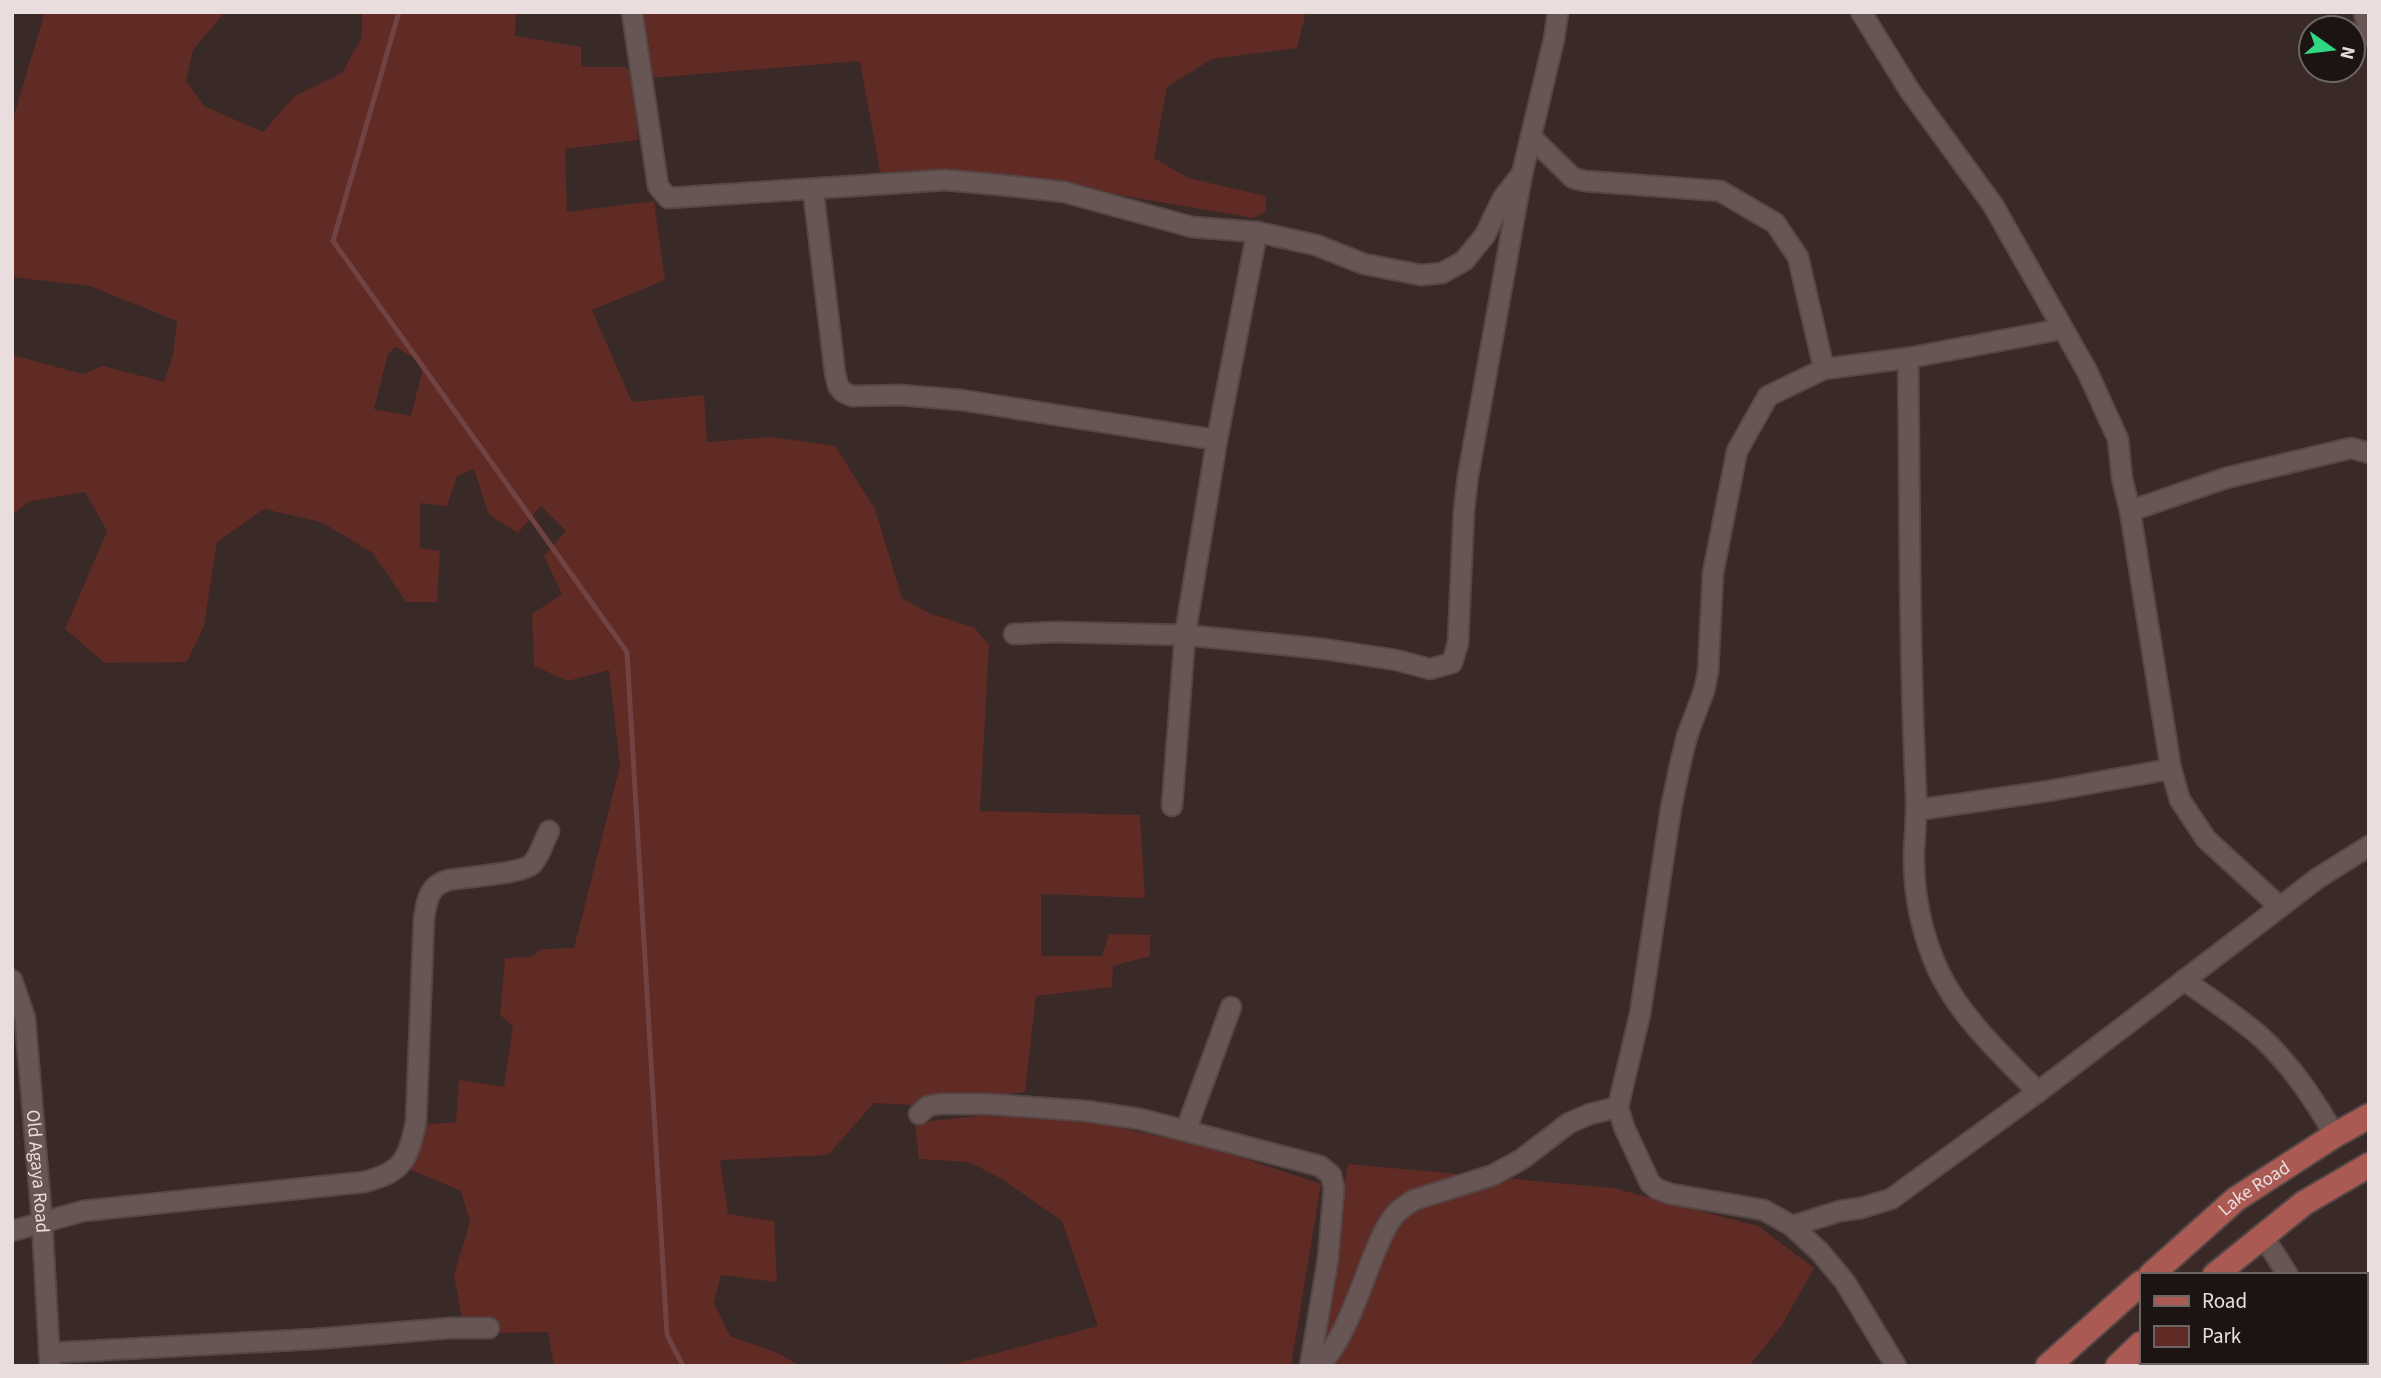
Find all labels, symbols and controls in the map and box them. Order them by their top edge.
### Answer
north arrow [2297,14,2367,84]
text: N [2332,43,2362,62]
street label: Old Agaya Road [19,1109,56,1234]
street label: Lake Road [2212,1154,2295,1222]
legend [2140,1273,2367,1364]
text: Road [2202,1286,2247,1316]
text: Park [2202,1321,2242,1351]

